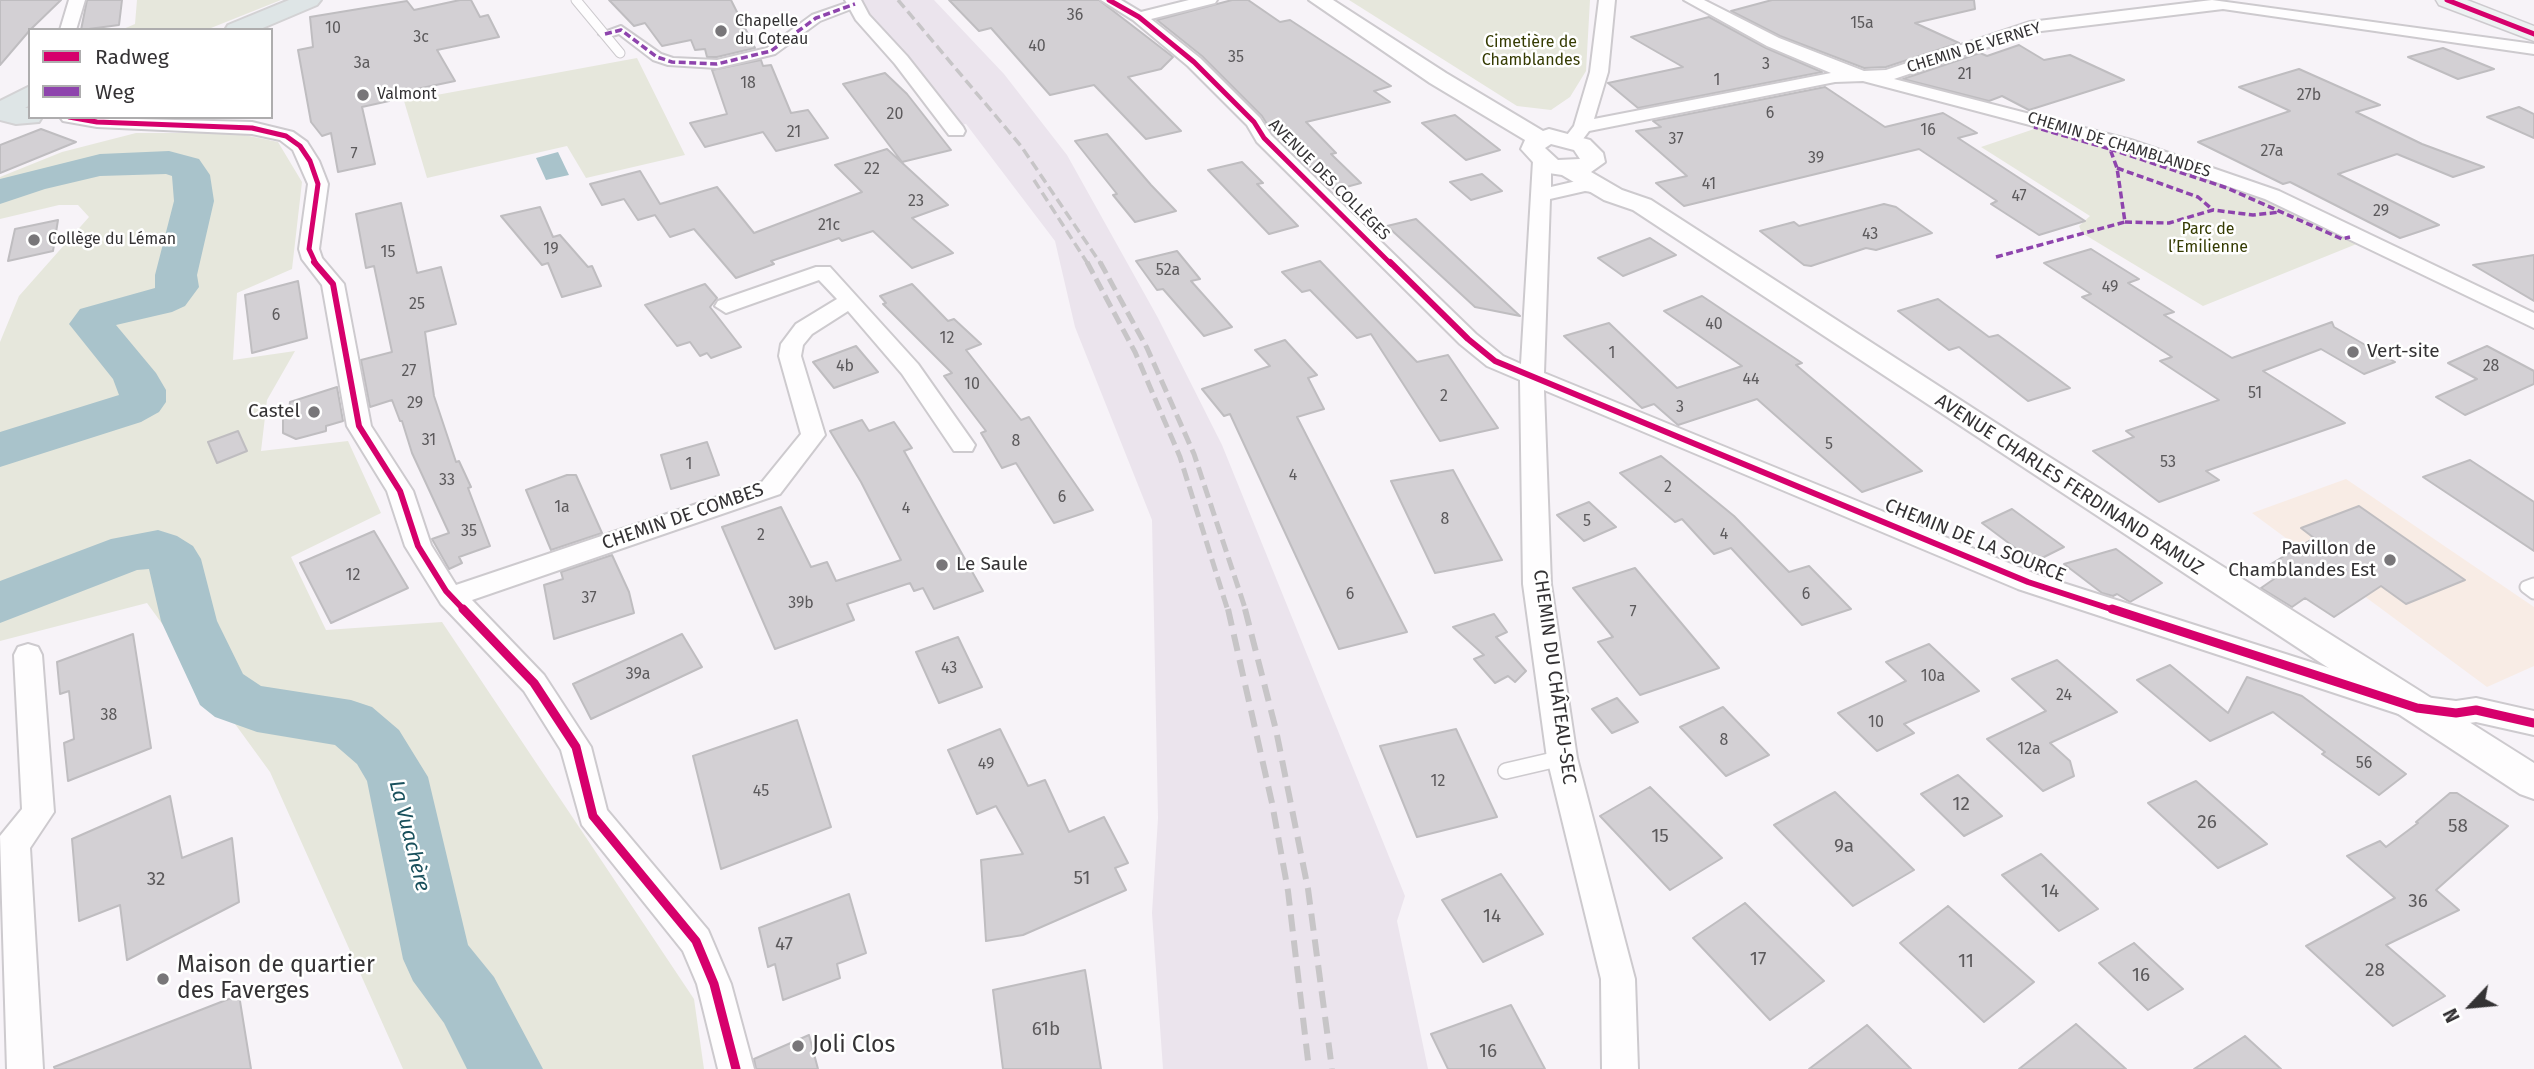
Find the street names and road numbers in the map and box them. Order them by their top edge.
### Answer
street label: CHEMIN DE VERNEY [1905,18,2043,78]
street label: CHEMIN DE CHAMBLANDES [2025,108,2213,182]
street label: AVENUE DES COLLÈGES [1264,115,1394,245]
street label: AVENUE CHARLES FERDINAND RAMUZ [1931,390,2207,580]
street label: CHEMIN DE COMBES [599,479,767,555]
street label: CHEMIN DE LA SOURCE [1881,494,2069,588]
street label: CHEMIN DU CHÂTEAU-SEC [1528,568,1580,786]

